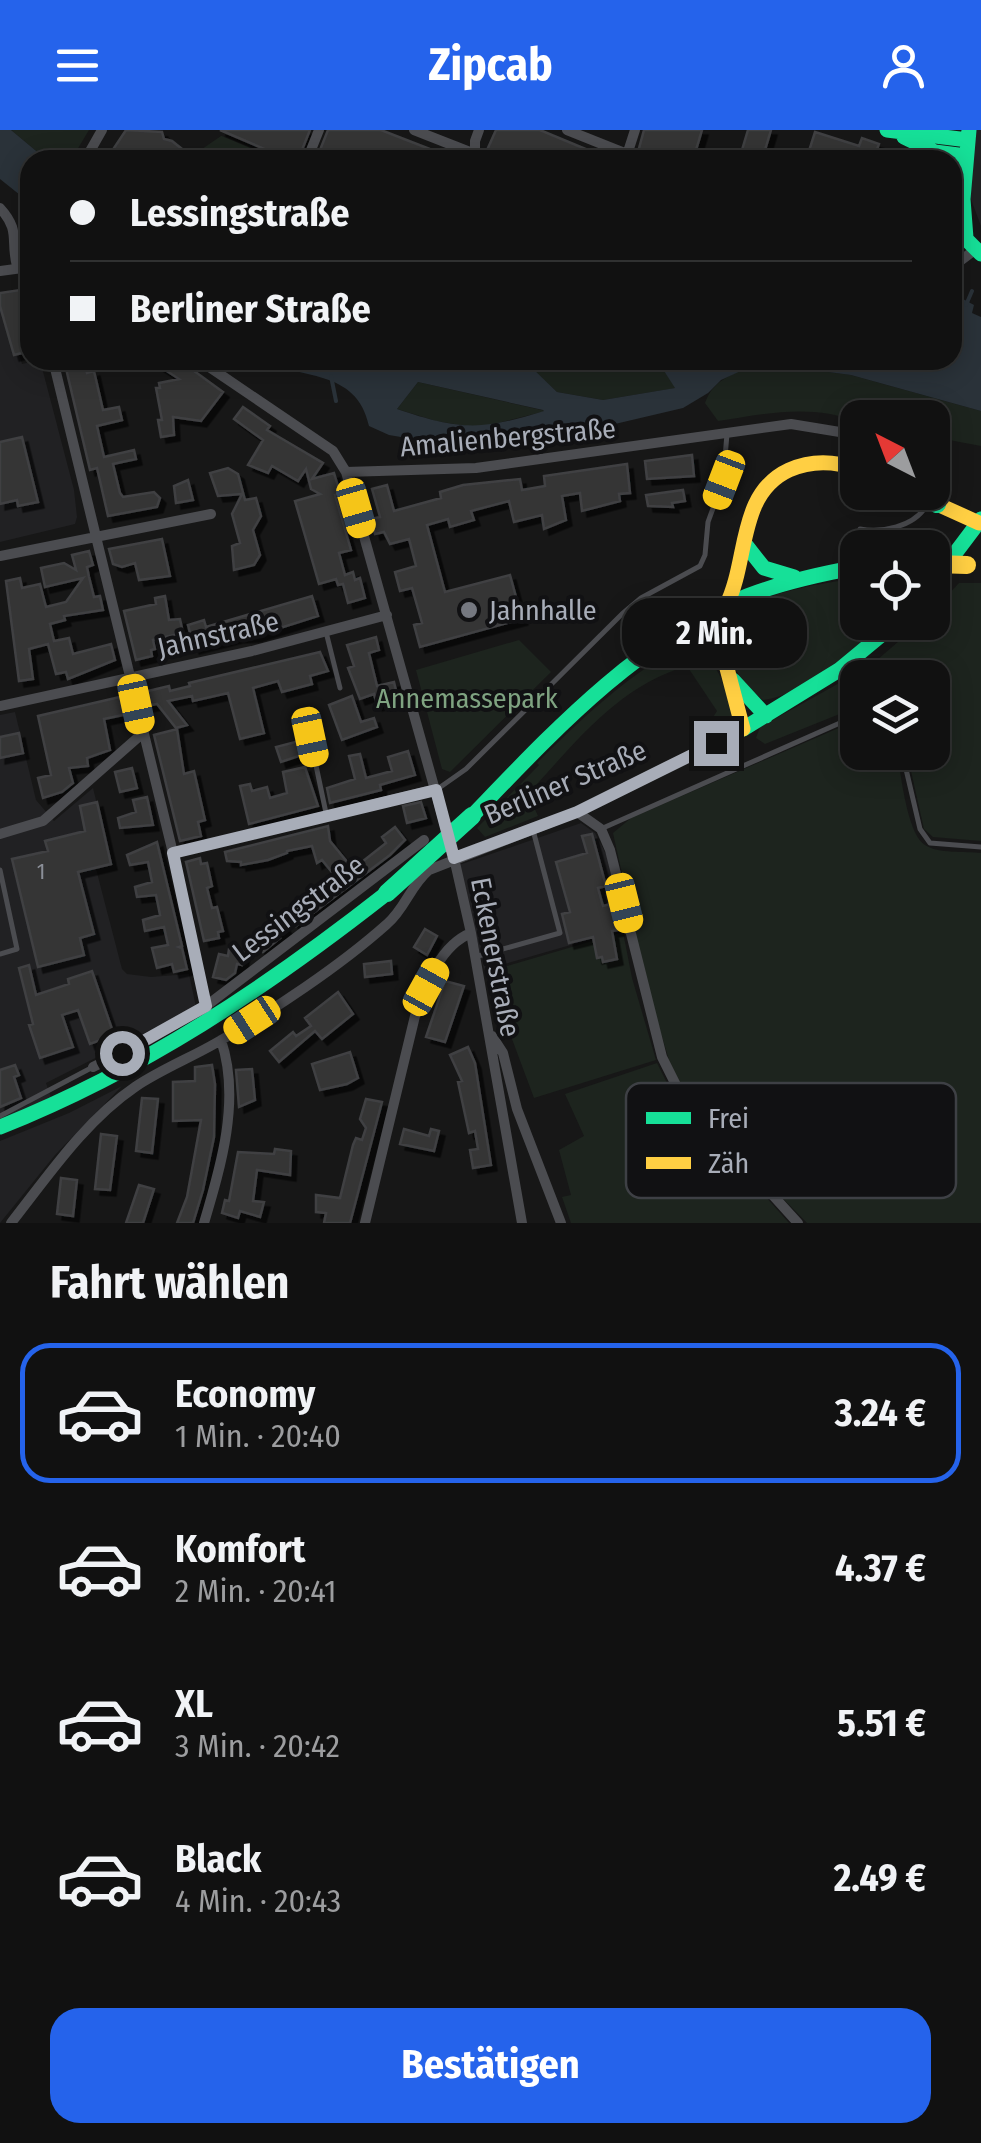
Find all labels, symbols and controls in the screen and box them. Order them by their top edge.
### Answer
icon: menu [50,38,105,93]
text: Zipcab [428,38,553,92]
icon: person [876,38,931,93]
text: Lessingstraße [130,190,349,236]
text: Berliner Straße [130,286,371,332]
north arrow [840,400,950,510]
map controls [840,400,950,770]
street label: Amalienbergstraße [399,412,617,463]
car [699,447,749,513]
car [333,475,379,541]
button: locate [840,530,950,640]
place label: Jahnhalle [489,594,597,627]
callout: 2 Min. [624,598,808,668]
marker: Jahnhalle [458,599,480,621]
street label: Jahnstraße [154,605,282,664]
text: 2 Min. [676,614,753,652]
button: layers [840,660,950,770]
car [115,672,157,736]
park label: Annemassepark [376,682,559,715]
car [289,705,331,769]
route end [694,721,739,766]
street label: Berliner Straße [479,734,651,831]
street label: Lessingstraße [226,848,371,969]
house number: 1 [37,858,45,885]
car [602,870,646,936]
street label: Eckenerstraße [464,875,527,1040]
car [398,953,454,1021]
car [219,991,285,1049]
route start [100,1031,145,1076]
legend [626,1083,956,1198]
text: Frei [708,1102,749,1135]
text: Zäh [708,1147,749,1180]
text: Fahrt wählen [50,1256,289,1310]
icon: car [55,1368,145,1458]
text: Economy [175,1371,315,1417]
text: 3.24 € [835,1390,926,1436]
text: 1 Min. · 20:40 [175,1417,341,1455]
icon: car [55,1523,145,1613]
text: Komfort [175,1526,305,1572]
text: 4.37 € [835,1545,926,1591]
text: 2 Min. · 20:41 [175,1572,337,1610]
icon: car [55,1678,145,1768]
text: XL [175,1681,213,1727]
text: 5.51 € [837,1700,926,1746]
text: 3 Min. · 20:42 [175,1727,340,1765]
icon: car [55,1833,145,1923]
text: Black [175,1836,261,1882]
text: 2.49 € [834,1855,926,1901]
text: 4 Min. · 20:43 [175,1882,341,1920]
button: Bestätigen [50,2008,931,2123]

